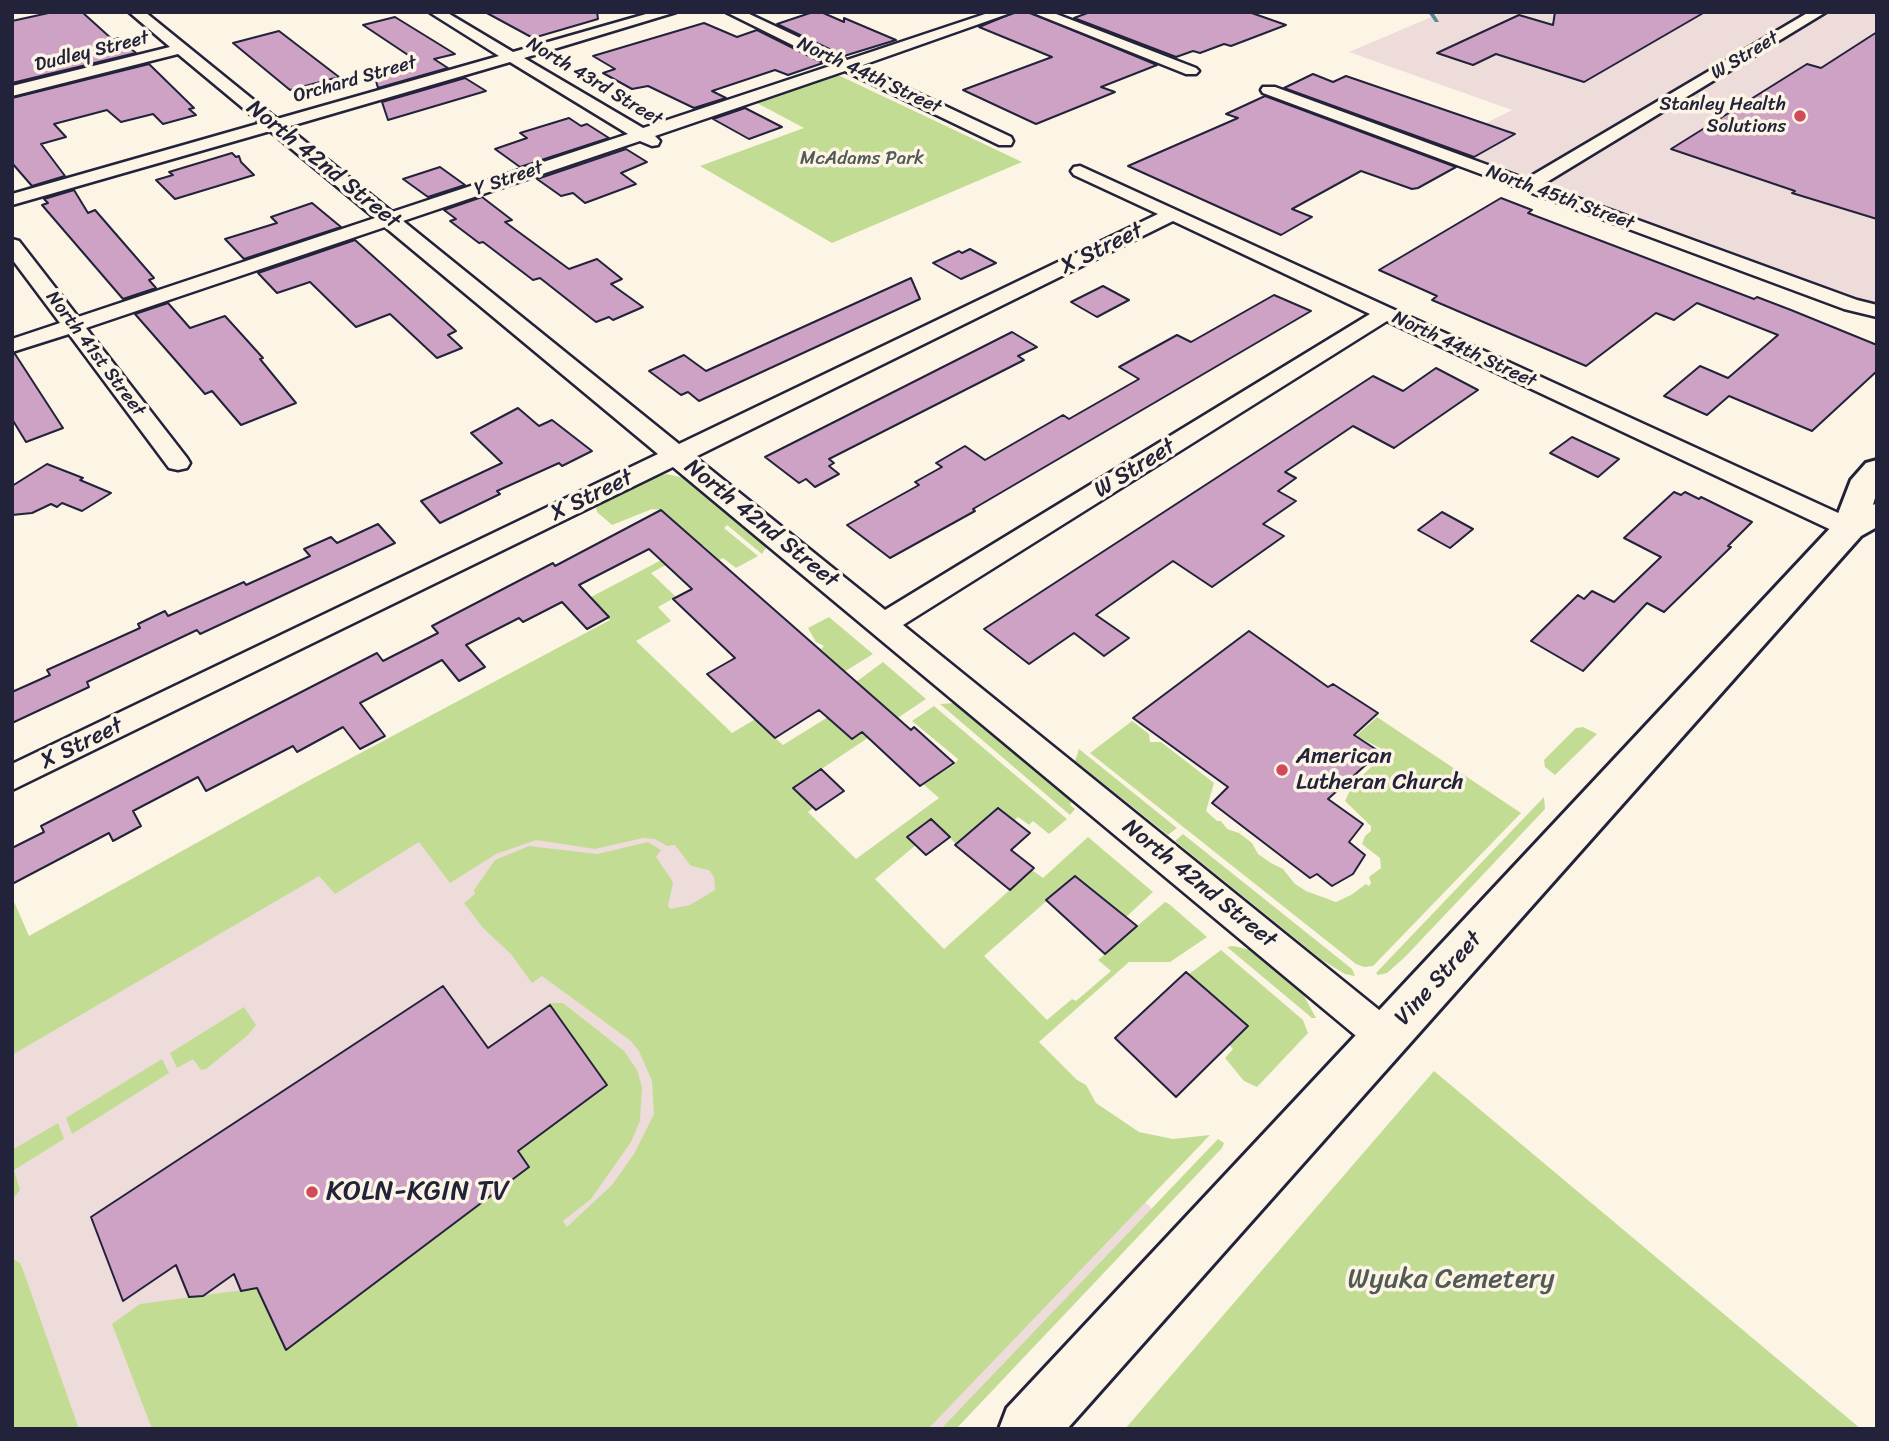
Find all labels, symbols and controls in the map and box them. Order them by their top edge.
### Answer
street label: Dudley Street [33,27,151,77]
street label: W Street [1707,27,1783,85]
street label: North 43rd Street [522,33,666,131]
street label: North 44th Street [794,33,944,119]
street label: Orchard Street [291,52,419,108]
street label: North 42nd Street [240,94,406,236]
place label: Stanley Health Solutions [1660,94,1786,138]
marker: Stanley Health Solutions [1792,108,1808,124]
park label: McAdams Park [800,148,924,170]
street label: Y Street [472,157,546,201]
street label: North 45th Street [1483,161,1637,235]
street label: X Street [1056,217,1148,281]
street label: North 41st Street [40,287,150,421]
street label: North 44th Street [1389,307,1539,393]
street label: W Street [1089,433,1181,505]
street label: North 42nd Street [678,453,844,595]
street label: X Street [546,464,638,528]
street label: X Street [36,712,128,776]
place label: American Lutheran Church [1296,743,1464,797]
marker: American Lutheran Church [1274,762,1290,778]
street label: North 42nd Street [1116,813,1282,955]
street label: Vine Street [1390,926,1488,1032]
place label: KOLN-KGIN TV [326,1175,509,1209]
marker: KOLN-KGIN TV [304,1184,320,1200]
park label: Wyuka Cemetery [1348,1263,1554,1297]

